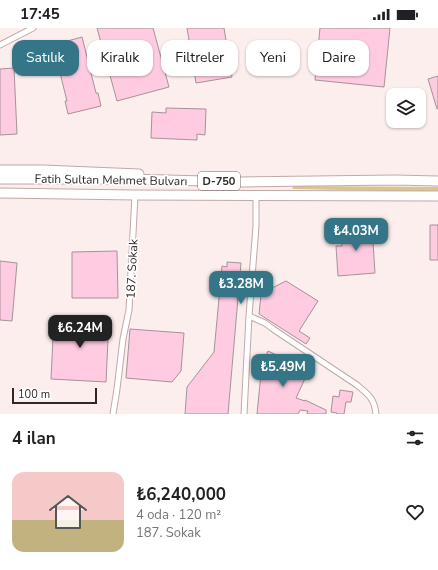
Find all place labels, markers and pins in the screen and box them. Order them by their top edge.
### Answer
pin: ₺4.03M [323,218,389,252]
pin: ₺3.28M [208,271,274,305]
pin: ₺6.24M [47,315,113,349]
pin: ₺5.49M [250,354,316,388]

